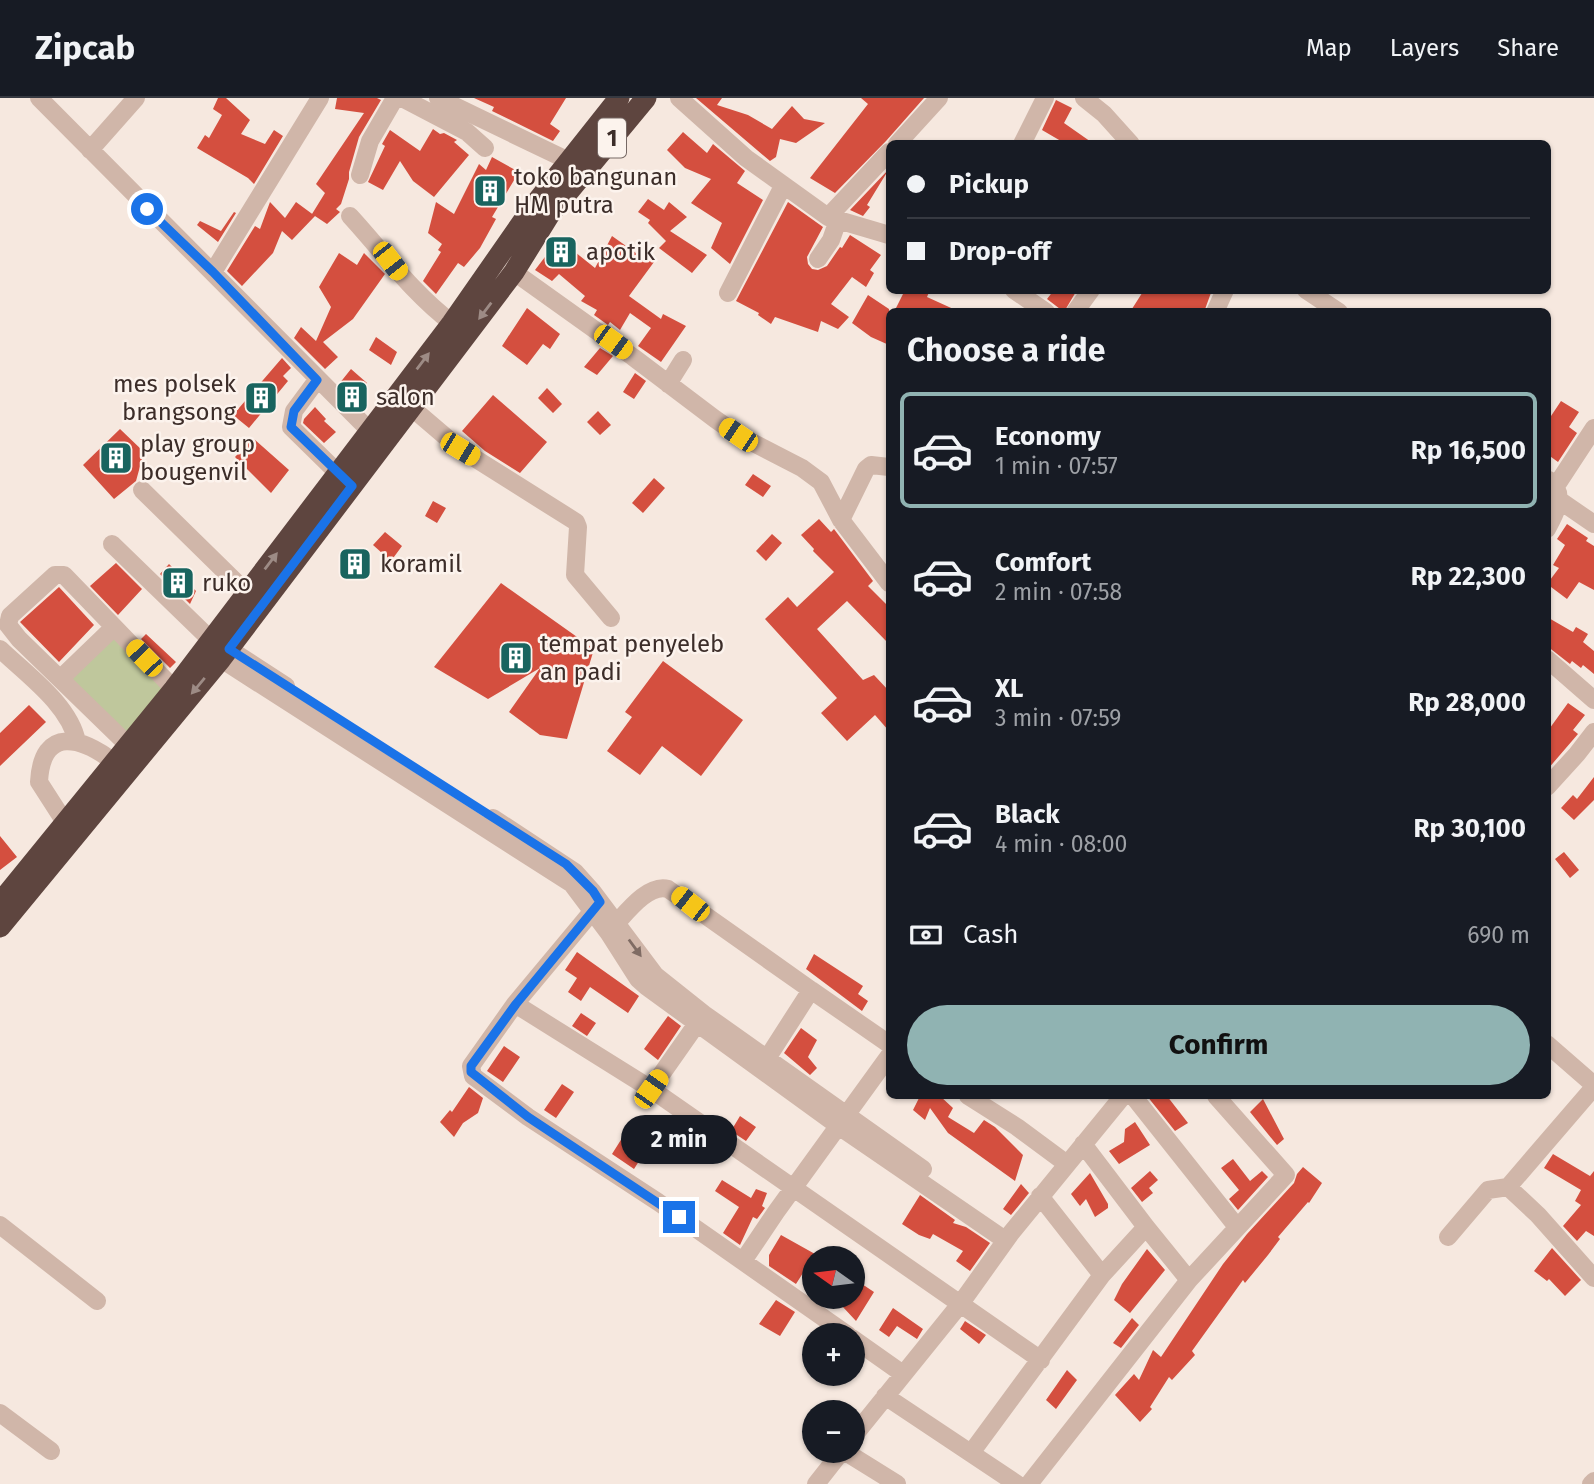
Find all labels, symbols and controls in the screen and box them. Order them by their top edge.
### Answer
text: Zipcab [35,28,135,68]
text: Map [1306,34,1352,62]
text: Layers [1390,34,1459,62]
text: Share [1497,34,1559,62]
road number: 1 [598,118,626,158]
place label: toko bangunan HM putra [514,163,677,219]
text: Pickup [949,169,1029,200]
building icon: toko bangunan HM putra [471,172,509,210]
route start [131,193,163,225]
building icon: apotik [542,233,580,271]
text: Drop-off [949,236,1051,267]
car [369,238,412,284]
place label: apotik [586,238,656,266]
one-way arrow [478,302,492,320]
car [590,321,637,363]
text: Choose a ride [907,331,1105,369]
one-way arrow [416,352,430,370]
place label: mes polsek brangsong [113,370,237,426]
building icon: salon [333,378,371,416]
building icon: mes polsek brangsong [242,379,280,417]
place label: salon [376,383,435,411]
car [715,415,762,455]
icon: car [911,419,974,482]
text: Economy [995,421,1101,452]
car [437,429,484,469]
place label: play group bougenvil [140,430,255,486]
text: Rp 16,500 [1411,435,1526,466]
building icon: play group bougenvil [97,439,135,477]
text: 1 min · 07:57 [995,452,1118,480]
building icon: koramil [336,545,374,583]
icon: car [911,545,974,608]
text: Comfort [995,547,1091,578]
place label: koramil [380,550,462,578]
one-way arrow [264,552,278,571]
text: Rp 22,300 [1411,561,1526,592]
building icon: ruko [159,564,197,602]
place label: ruko [202,569,251,597]
text: 2 min · 07:58 [995,578,1122,606]
place label: tempat penyeleb an padi [540,630,724,686]
car [122,636,167,680]
building icon: tempat penyeleb an padi [497,639,535,677]
icon: car [911,671,974,734]
text: XL [995,673,1023,704]
one-way arrow [191,678,206,695]
text: Rp 28,000 [1408,687,1526,718]
text: 3 min · 07:59 [995,704,1121,732]
icon: car [911,797,974,860]
text: Black [995,799,1060,830]
text: Rp 30,100 [1413,813,1526,844]
text: 4 min · 08:00 [995,830,1127,858]
car [667,883,714,925]
icon: cash [907,916,945,954]
text: Cash [963,919,1019,950]
text: 690 m [1467,921,1530,949]
one-way arrow [628,939,642,957]
button: Confirm [907,1005,1530,1085]
car [631,1066,672,1112]
callout: 2 min [621,1116,737,1164]
text: 2 min [651,1125,707,1153]
route end [663,1201,695,1233]
north arrow [802,1246,864,1309]
map controls [802,1246,865,1463]
button: + [802,1323,865,1386]
button: − [802,1400,865,1463]

